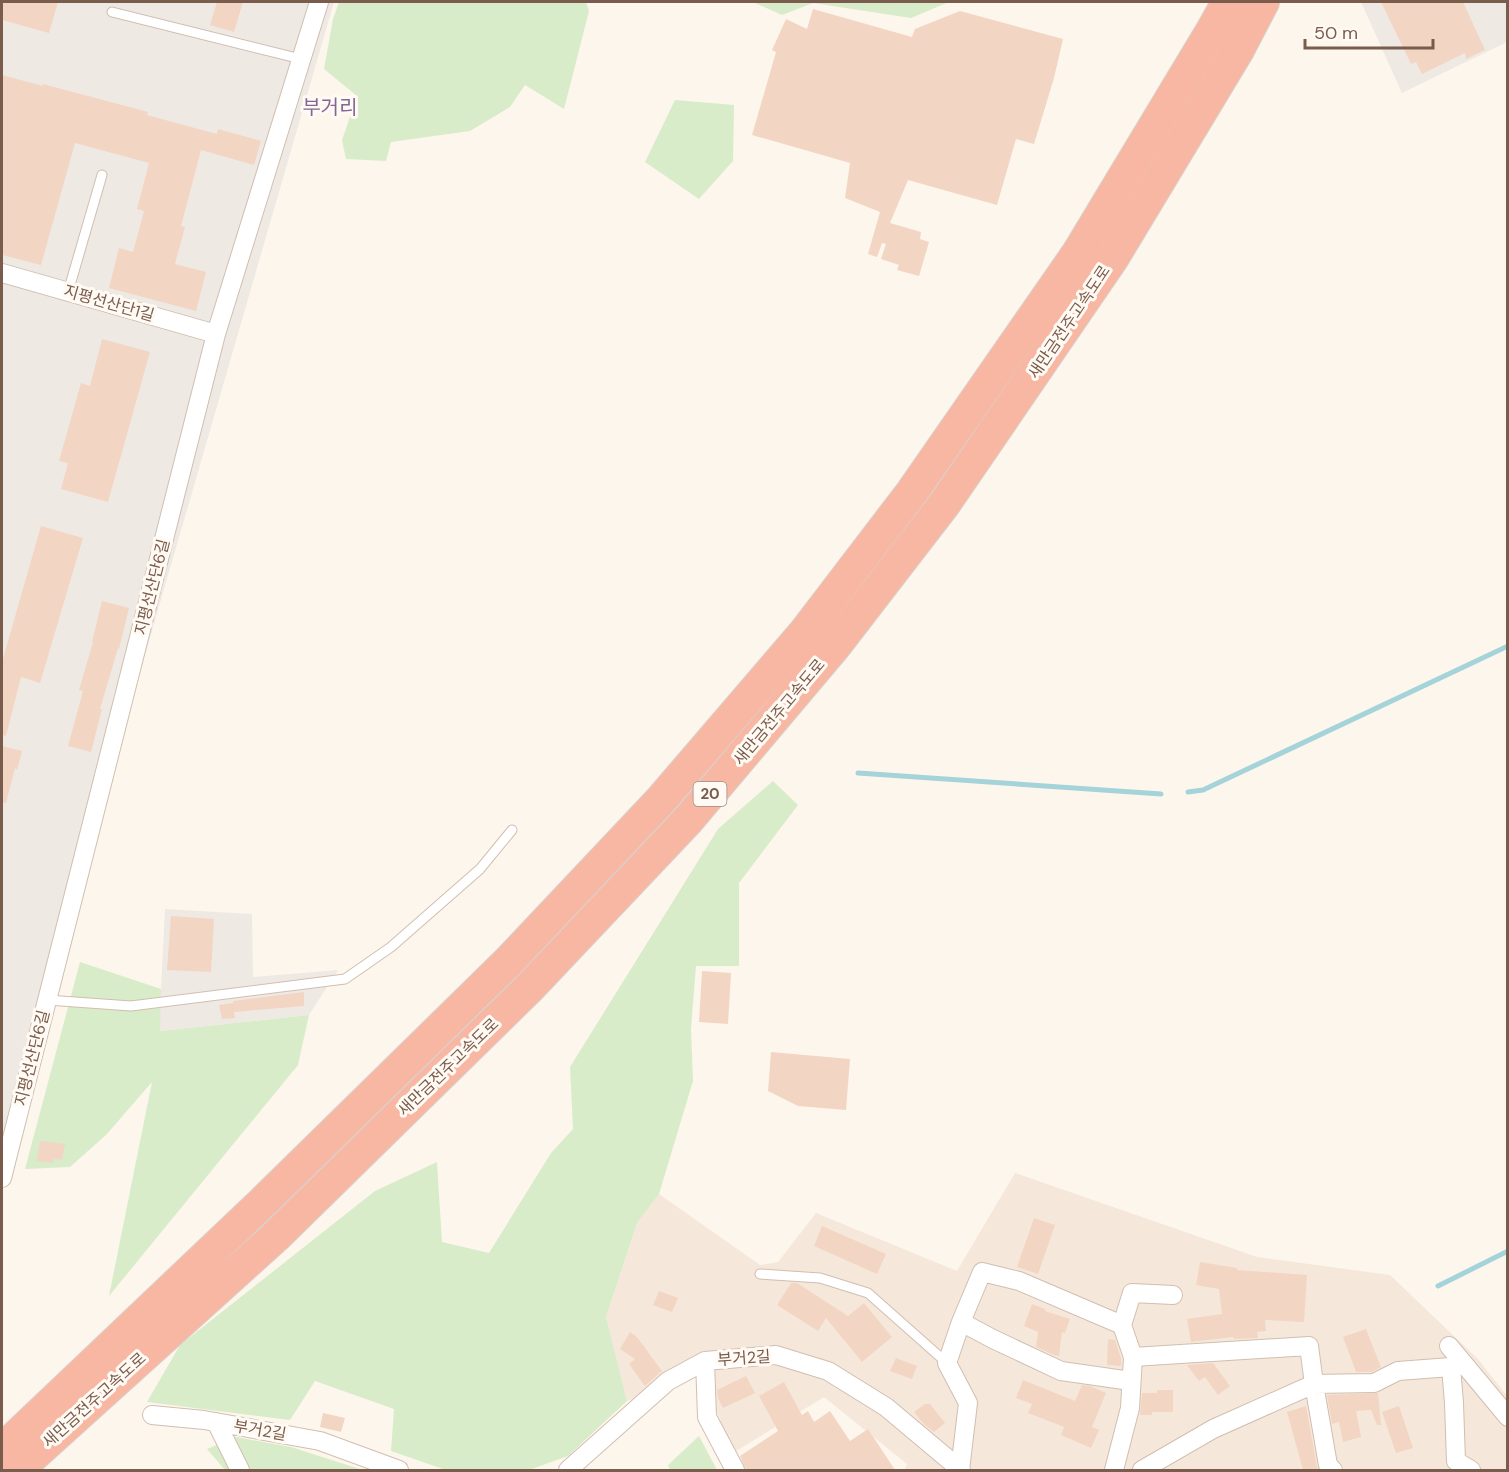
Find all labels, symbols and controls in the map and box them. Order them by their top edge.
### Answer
scale bar [1305,12,1432,50]
text: 50 m [1314,21,1358,45]
district label: 부거리 [302,94,358,120]
street label: 새만금전주고속도로 [1023,261,1115,383]
street label: 지평선산단1길 [61,280,157,326]
street label: 지평선산단6길 [130,537,174,637]
street label: 새만금전주고속도로 [728,654,830,769]
road number: 20 [694,782,726,806]
street label: 지평선산단6길 [10,1008,54,1108]
street label: 새만금전주고속도로 [393,1013,503,1121]
street label: 부거2길 [717,1346,771,1370]
street label: 새만금전주고속도로 [38,1348,150,1452]
street label: 부거2길 [232,1415,288,1445]

